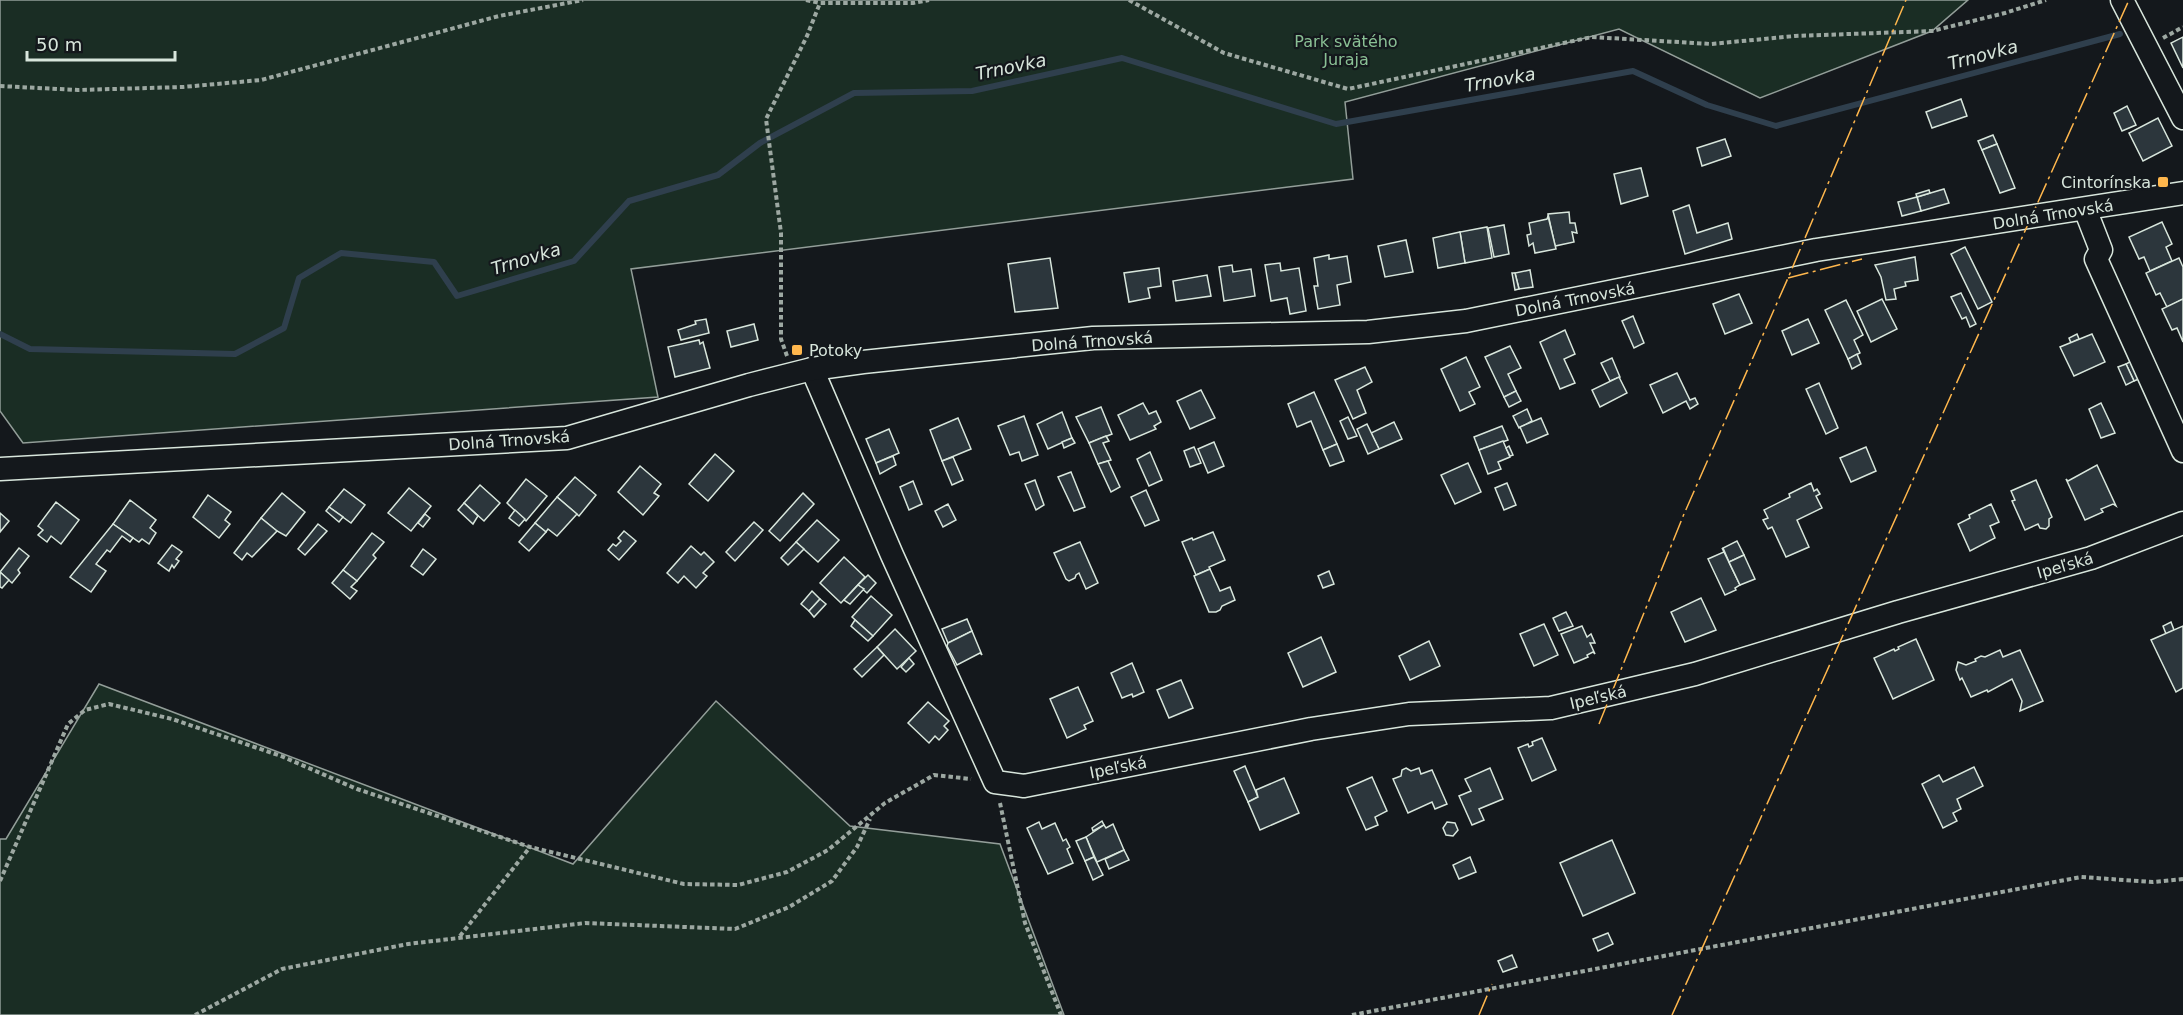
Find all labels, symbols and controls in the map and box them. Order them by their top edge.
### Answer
scale bar [27,24,176,62]
park label: Park svätého Juraja [1294,32,1398,69]
text: 50 m [36,34,82,55]
water label: Trnovka [1946,35,2020,74]
water label: Trnovka [974,49,1048,84]
water label: Trnovka [1463,63,1537,96]
place label: Cintorínska [2061,173,2151,192]
marker: Cintorínska [2156,175,2170,189]
street label: Dolná Trnovská [1991,196,2115,233]
water label: Trnovka [489,238,563,279]
street label: Dolná Trnovská [1513,279,1637,320]
street label: Dolná Trnovská [1031,328,1153,355]
place label: Potoky [809,341,862,360]
marker: Potoky [790,343,804,357]
street label: Dolná Trnovská [448,427,570,454]
street label: Ipeľská [2035,548,2096,583]
street label: Ipeľská [1568,682,1628,713]
street label: Ipeľská [1088,753,1148,782]

